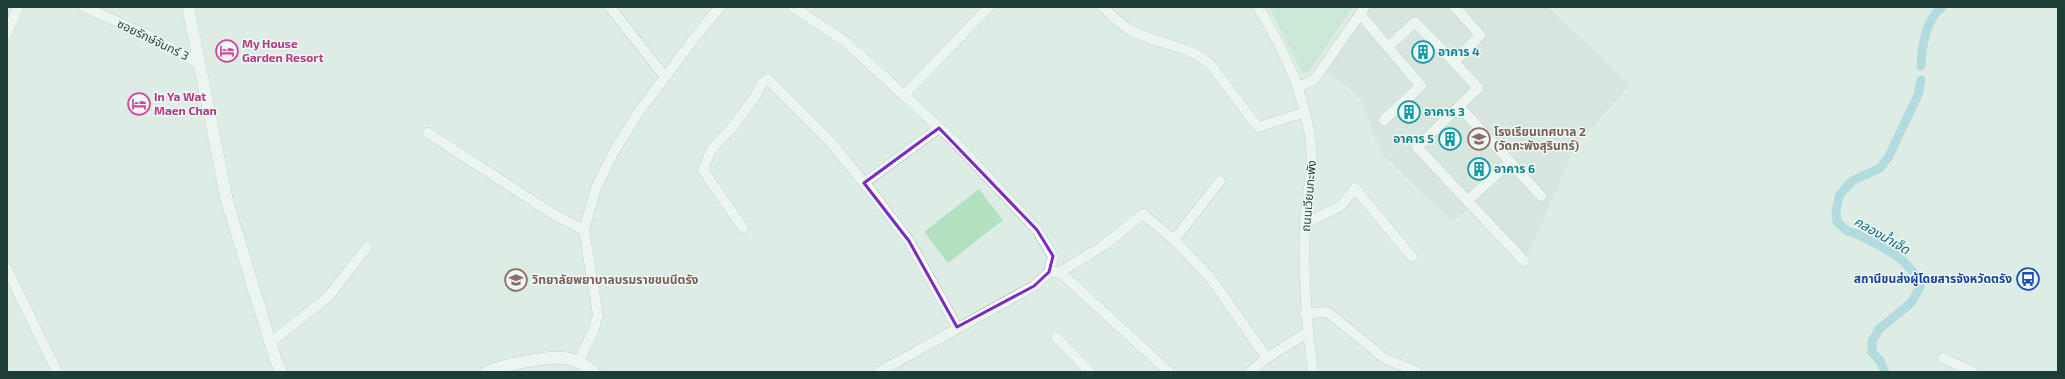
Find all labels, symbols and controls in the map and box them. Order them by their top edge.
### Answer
street label: ซอยรักษ์จันทร์ 3 [115,16,191,62]
place label: My House Garden Resort [242,36,323,64]
hotel icon: My House Garden Resort [214,38,240,64]
building icon: อาคาร 4 [1410,39,1436,65]
place label: อาคาร 4 [1438,44,1480,58]
place label: In Ya Wat Maen Chan [154,89,217,117]
hotel icon: In Ya Wat Maen Chan [126,91,152,117]
building icon: อาคาร 3 [1396,99,1422,125]
place label: อาคาร 3 [1424,104,1465,118]
place label: โรงเรียนเทศบาล 2 (วัดกะพังสุรินทร์) [1494,124,1586,153]
building icon: อาคาร 5 [1437,126,1463,152]
school or university icon: โรงเรียนเทศบาล 2 (วัดกะพังสุรินทร์) [1466,126,1492,152]
place label: อาคาร 5 [1393,131,1434,145]
building icon: อาคาร 6 [1466,156,1492,182]
street label: ถนนเวียนกะพัง [1298,160,1318,232]
place label: อาคาร 6 [1494,161,1535,175]
water label: คลองน้ำเจ็ด [1851,212,1914,258]
bus stop icon: สถานีขนส่งผู้โดยสารจังหวัดตรัง [2015,266,2041,292]
school or university icon: วิทยาลัยพยาบาลบรมราชชนนีตรัง [503,267,529,293]
place label: สถานีขนส่งผู้โดยสารจังหวัดตรัง [1854,271,2012,287]
place label: วิทยาลัยพยาบาลบรมราชชนนีตรัง [531,272,699,286]

